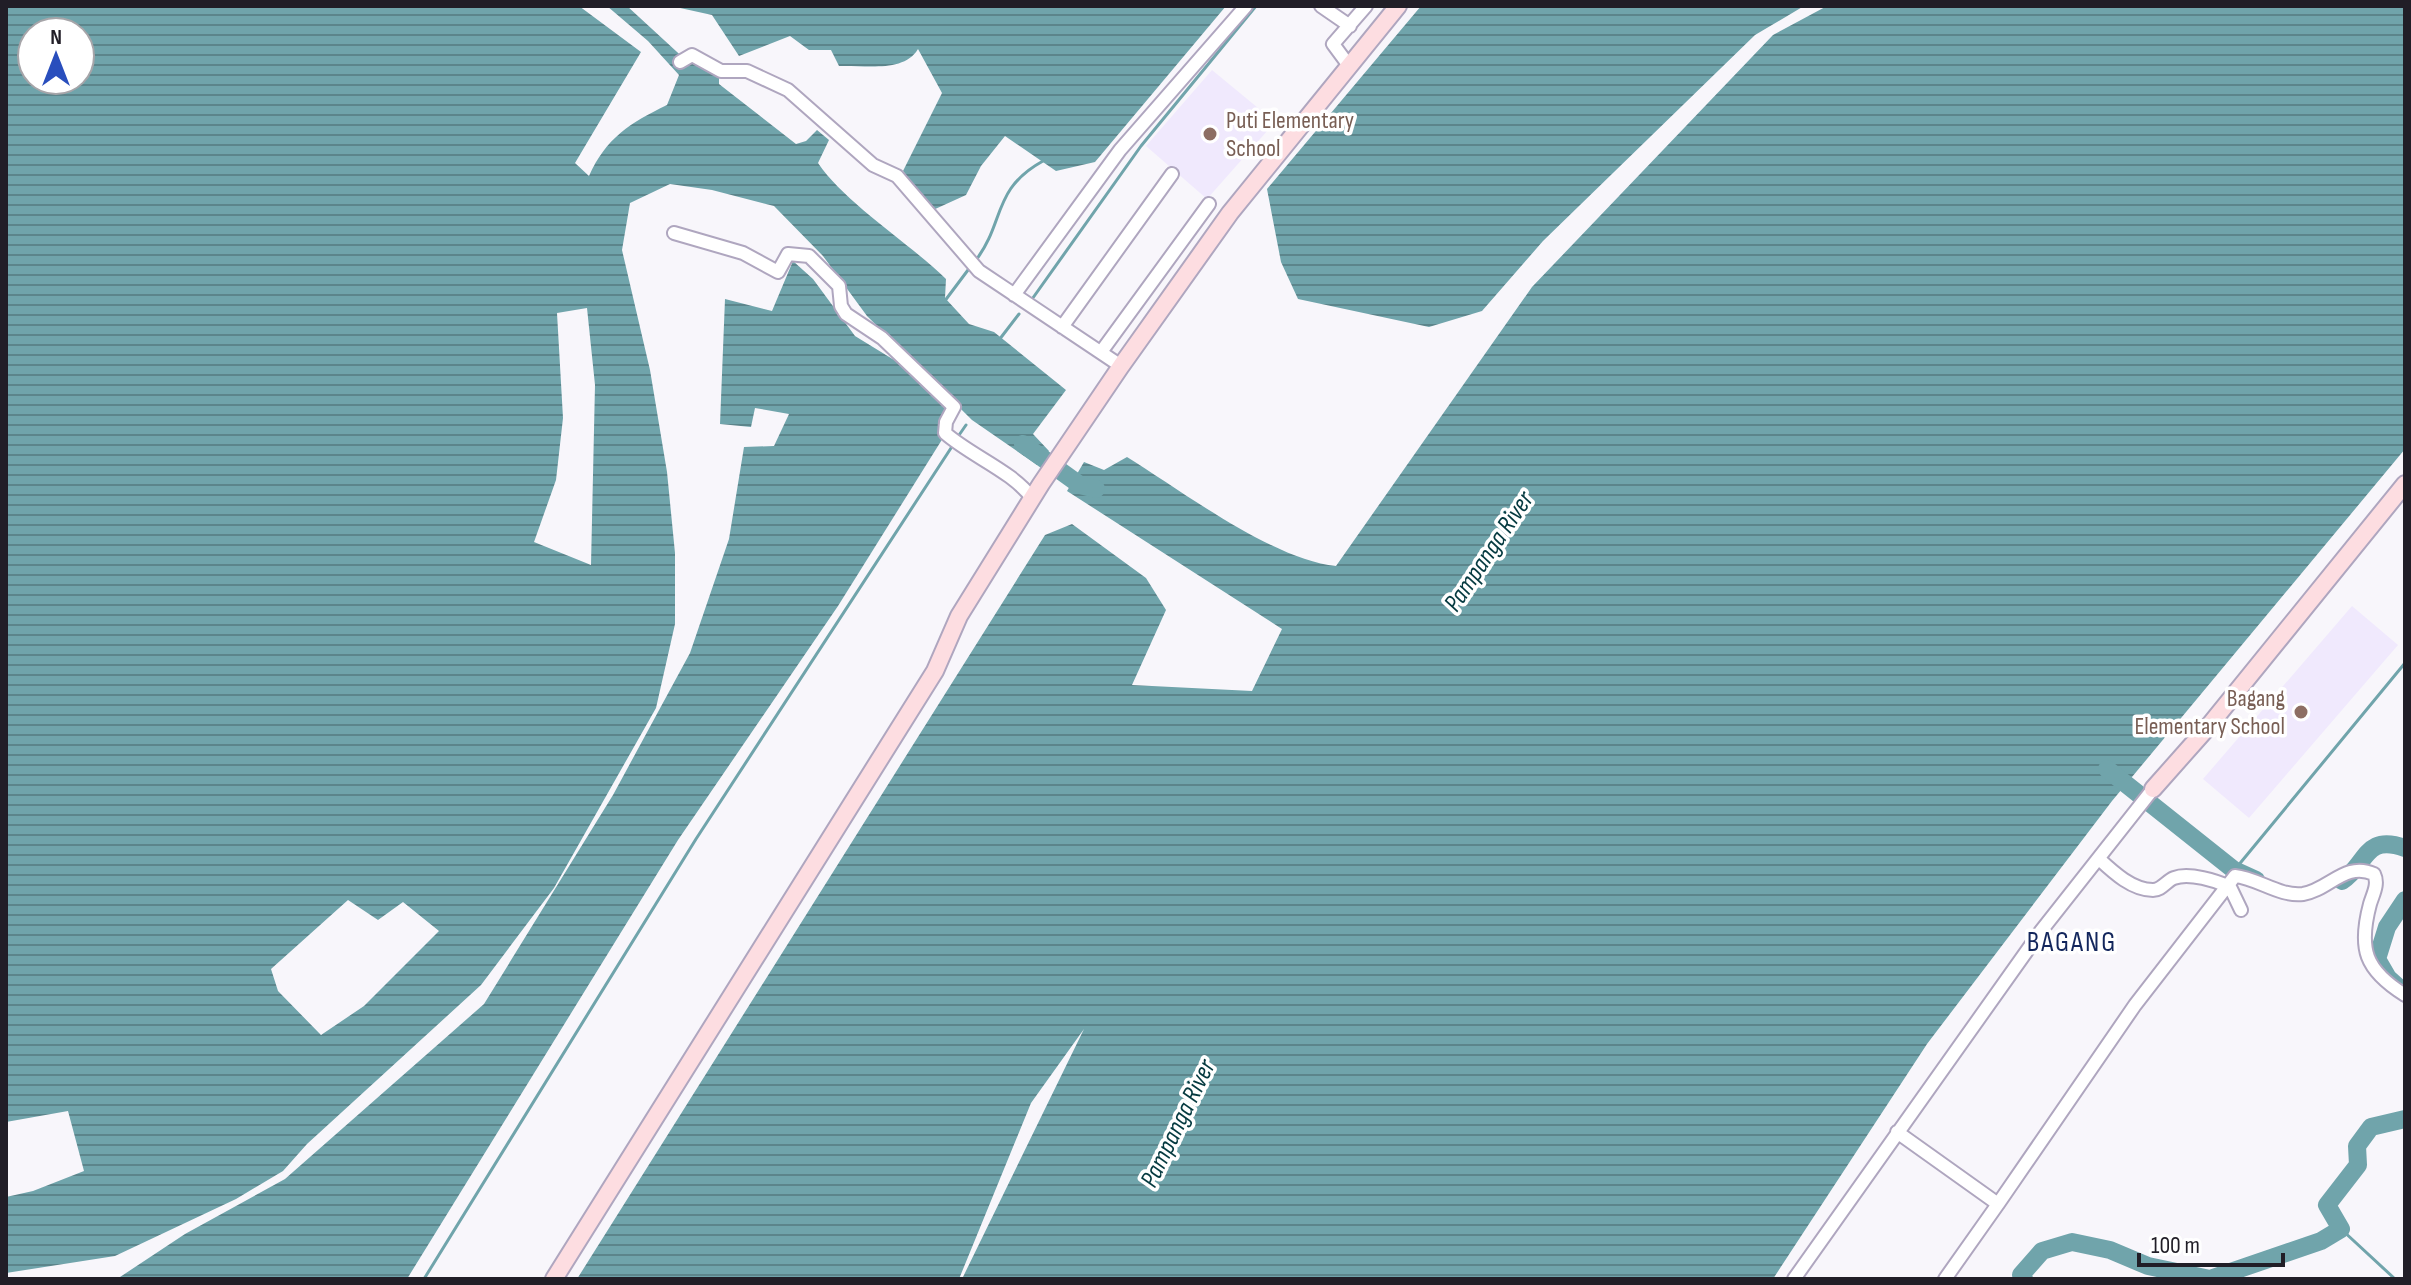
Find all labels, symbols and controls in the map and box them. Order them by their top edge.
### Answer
north arrow [16,16,96,96]
text: N [50,24,62,51]
place label: Puti Elementary School [1226,106,1354,163]
marker: Puti Elementary School [1201,125,1219,143]
water label: Pampanga River [1438,484,1542,618]
place label: Bagang Elementary School [2134,684,2285,741]
marker: Bagang Elementary School [2292,703,2310,721]
district label: BAGANG [2027,926,2117,959]
water label: Pampanga River [1134,1053,1223,1193]
scale bar [2139,1217,2283,1267]
text: 100 m [2151,1231,2200,1260]

